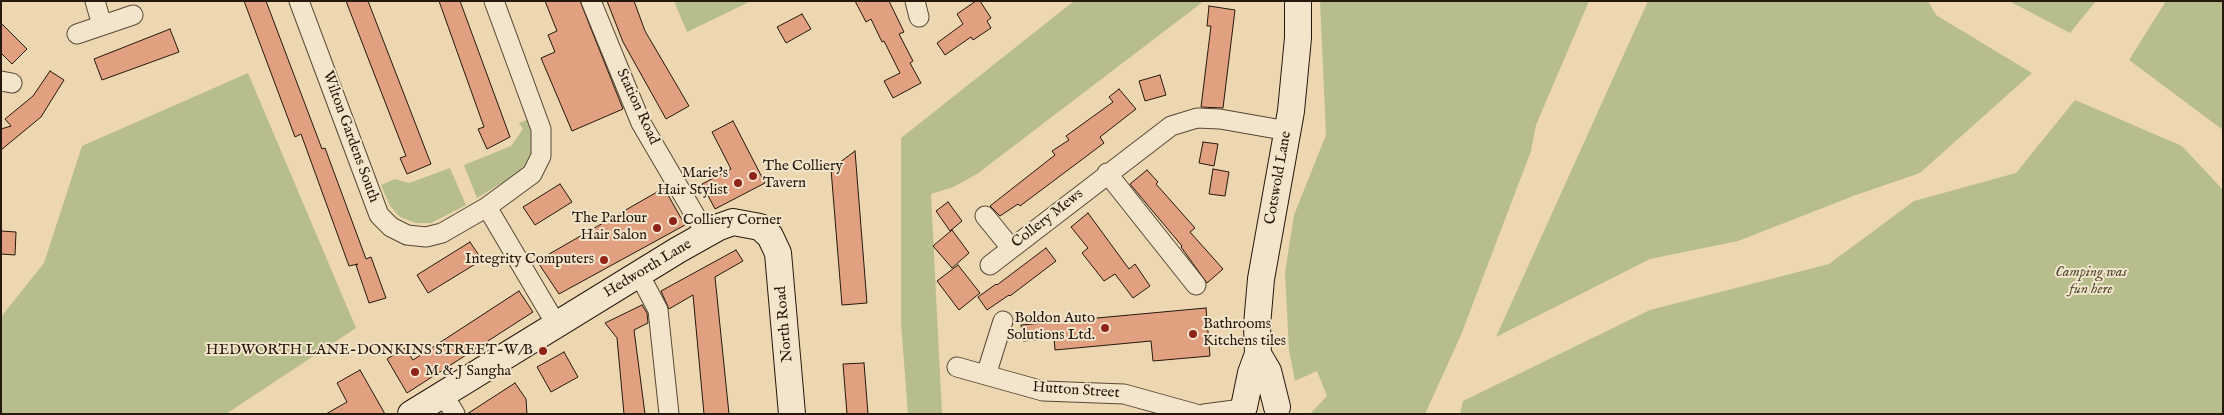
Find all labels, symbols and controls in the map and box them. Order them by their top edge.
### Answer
street label: Station Road [612,66,662,148]
street label: Wilton Gardens South [318,69,382,205]
street label: Cotswold Lane [1262,130,1296,226]
place label: The Colliery Tavern [763,158,843,193]
place label: Marie's Hair Stylist [657,165,728,200]
marker: The Colliery Tavern [747,170,759,182]
marker: Marie's Hair Stylist [732,177,744,189]
street label: Collery Mews [1009,185,1087,253]
place label: The Parlour Hair Salon [572,210,647,245]
place label: Colliery Corner [683,212,782,230]
marker: Colliery Corner [667,215,679,227]
marker: The Parlour Hair Salon [651,222,663,234]
street label: Hedworth Lane [601,236,695,302]
place label: Integrity Computers [465,251,594,269]
marker: Integrity Computers [598,254,610,266]
park label: Camping was fun here [2055,264,2127,299]
street label: North Road [773,285,797,363]
place label: Boldon Auto Solutions Ltd. [1007,310,1095,345]
place label: Bathrooms Kitchens tiles [1203,316,1286,351]
marker: Boldon Auto Solutions Ltd. [1099,322,1111,334]
marker: Bathrooms Kitchens tiles [1187,328,1199,340]
place label: HEDWORTH LANE-DONKINS STREET-W/B [206,342,533,360]
marker: HEDWORTH LANE-DONKINS STREET-W/B [537,345,549,357]
place label: M & J Sangha [425,363,511,381]
marker: M & J Sangha [409,366,421,378]
street label: Hutton Street [1032,379,1120,403]

